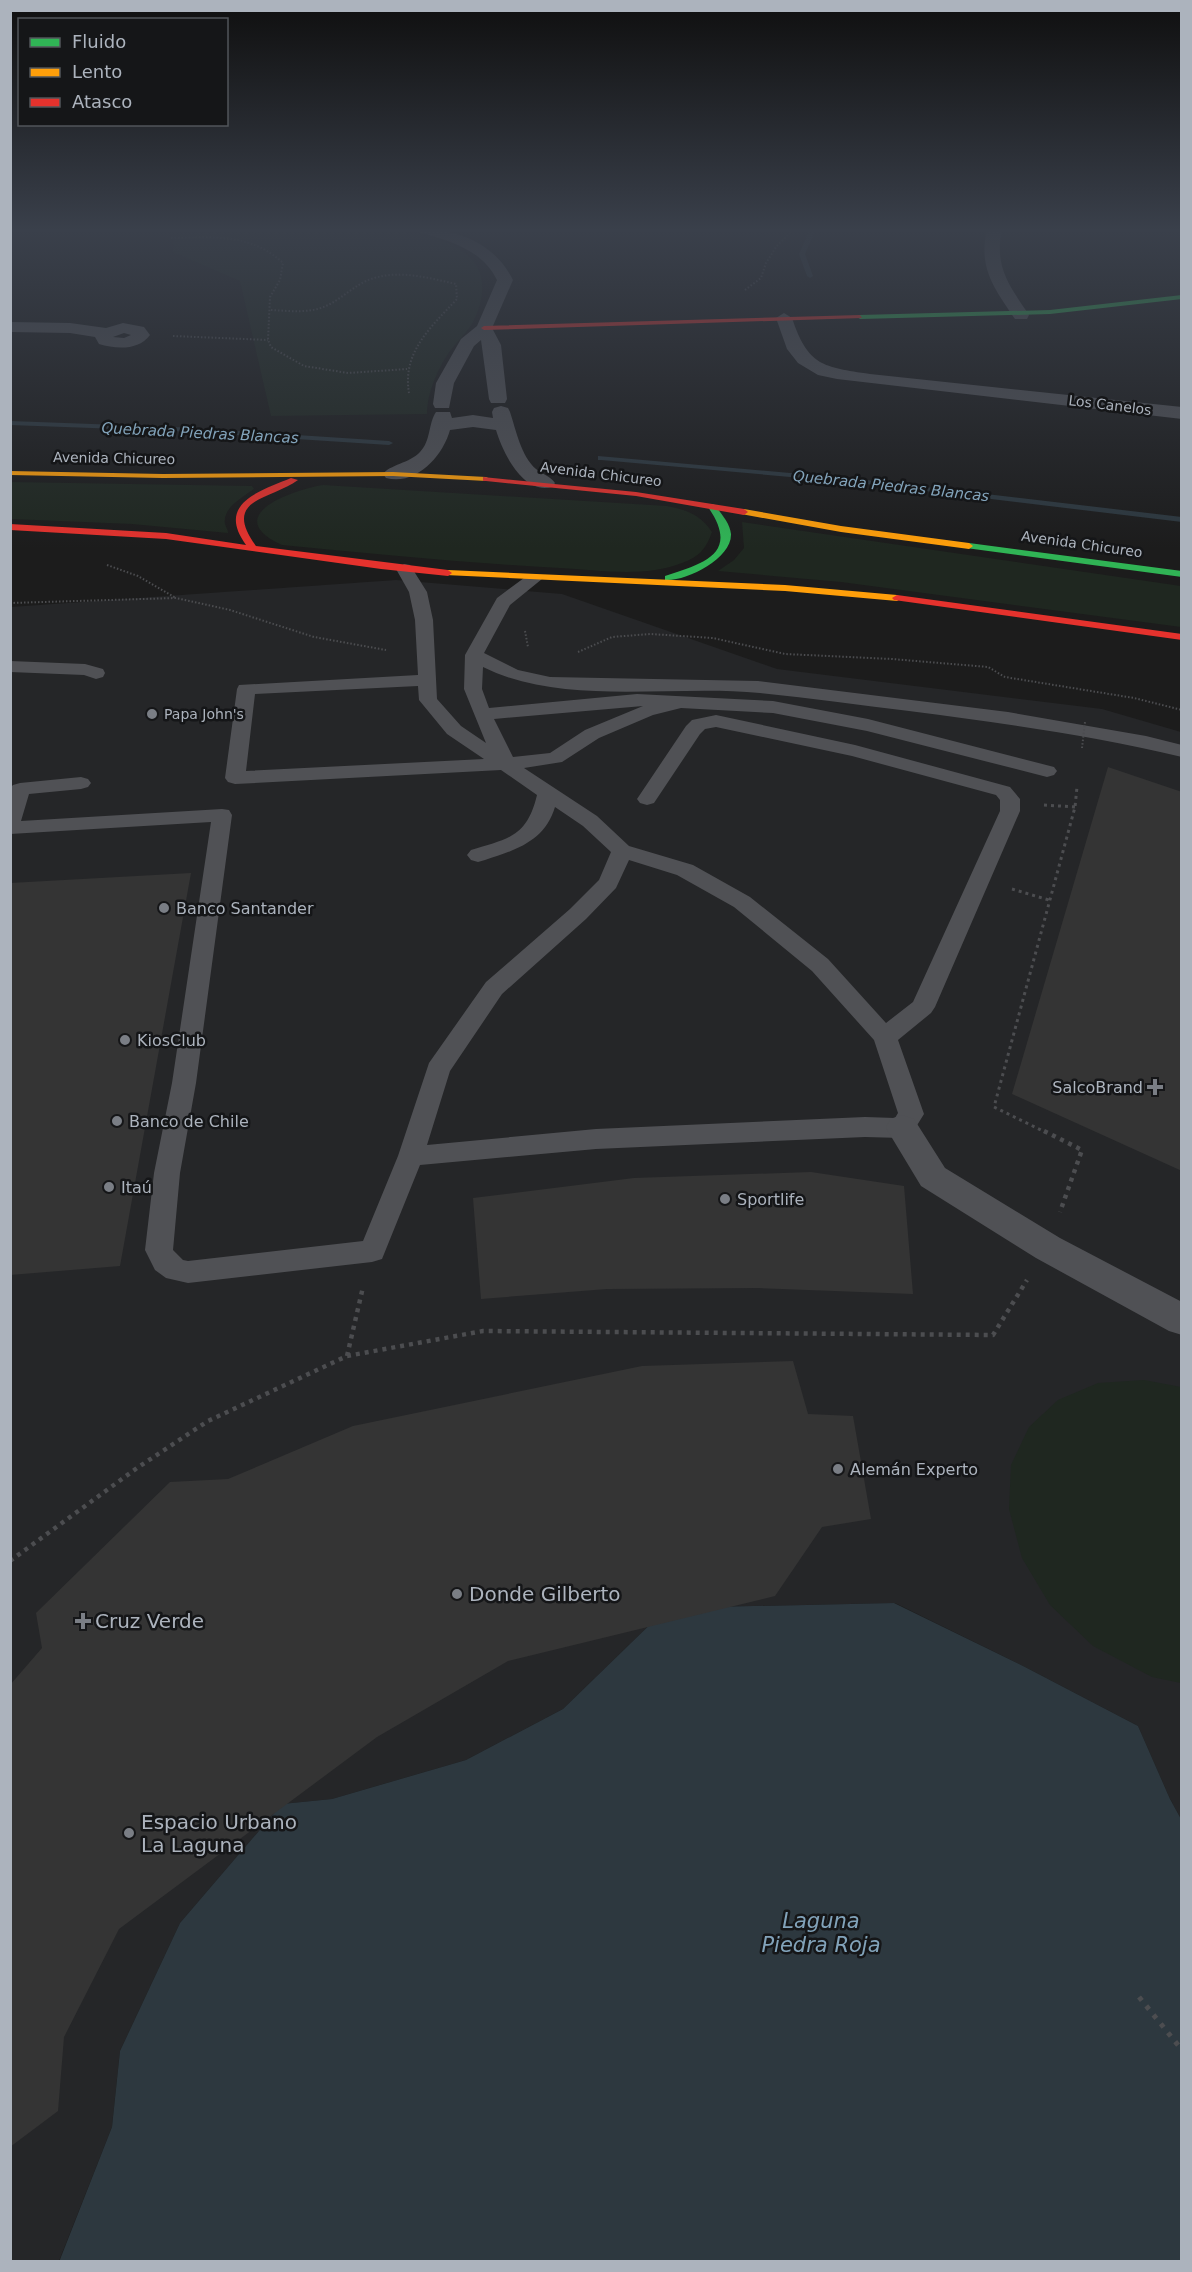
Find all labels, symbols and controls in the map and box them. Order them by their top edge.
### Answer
legend [18,18,228,126]
text: Fluido [72,31,126,52]
text: Lento [72,61,122,82]
text: Atasco [72,91,132,112]
street label: Los Canelos [1068,392,1152,418]
water label: Quebrada Piedras Blancas [101,419,299,447]
street label: Avenida Chicureo [53,449,175,467]
street label: Avenida Chicureo [539,459,663,489]
water label: Quebrada Piedras Blancas [792,467,990,505]
street label: Avenida Chicureo [1020,528,1144,560]
place label: Papa John's [164,706,244,722]
marker: Papa John's [145,707,159,721]
place label: Banco Santander [176,899,314,918]
marker: Banco Santander [157,901,171,915]
place label: KiosClub [137,1031,206,1050]
marker: KiosClub [118,1033,132,1047]
place label: SalcoBrand [1052,1078,1143,1097]
marker: SalcoBrand [1148,1080,1162,1094]
place label: Banco de Chile [129,1112,249,1131]
marker: Banco de Chile [110,1114,124,1128]
place label: Itaú [121,1178,152,1197]
marker: Itaú [102,1180,116,1194]
place label: Sportlife [737,1190,804,1209]
marker: Sportlife [718,1192,732,1206]
place label: Alemán Experto [850,1460,978,1479]
marker: Alemán Experto [831,1462,845,1476]
place label: Donde Gilberto [469,1582,621,1606]
marker: Donde Gilberto [450,1587,464,1601]
place label: Cruz Verde [95,1609,204,1633]
marker: Cruz Verde [76,1614,90,1628]
place label: Espacio Urbano La Laguna [141,1810,297,1857]
marker: Espacio Urbano La Laguna [122,1826,136,1840]
water label: Laguna Piedra Roja [761,1909,881,1957]

